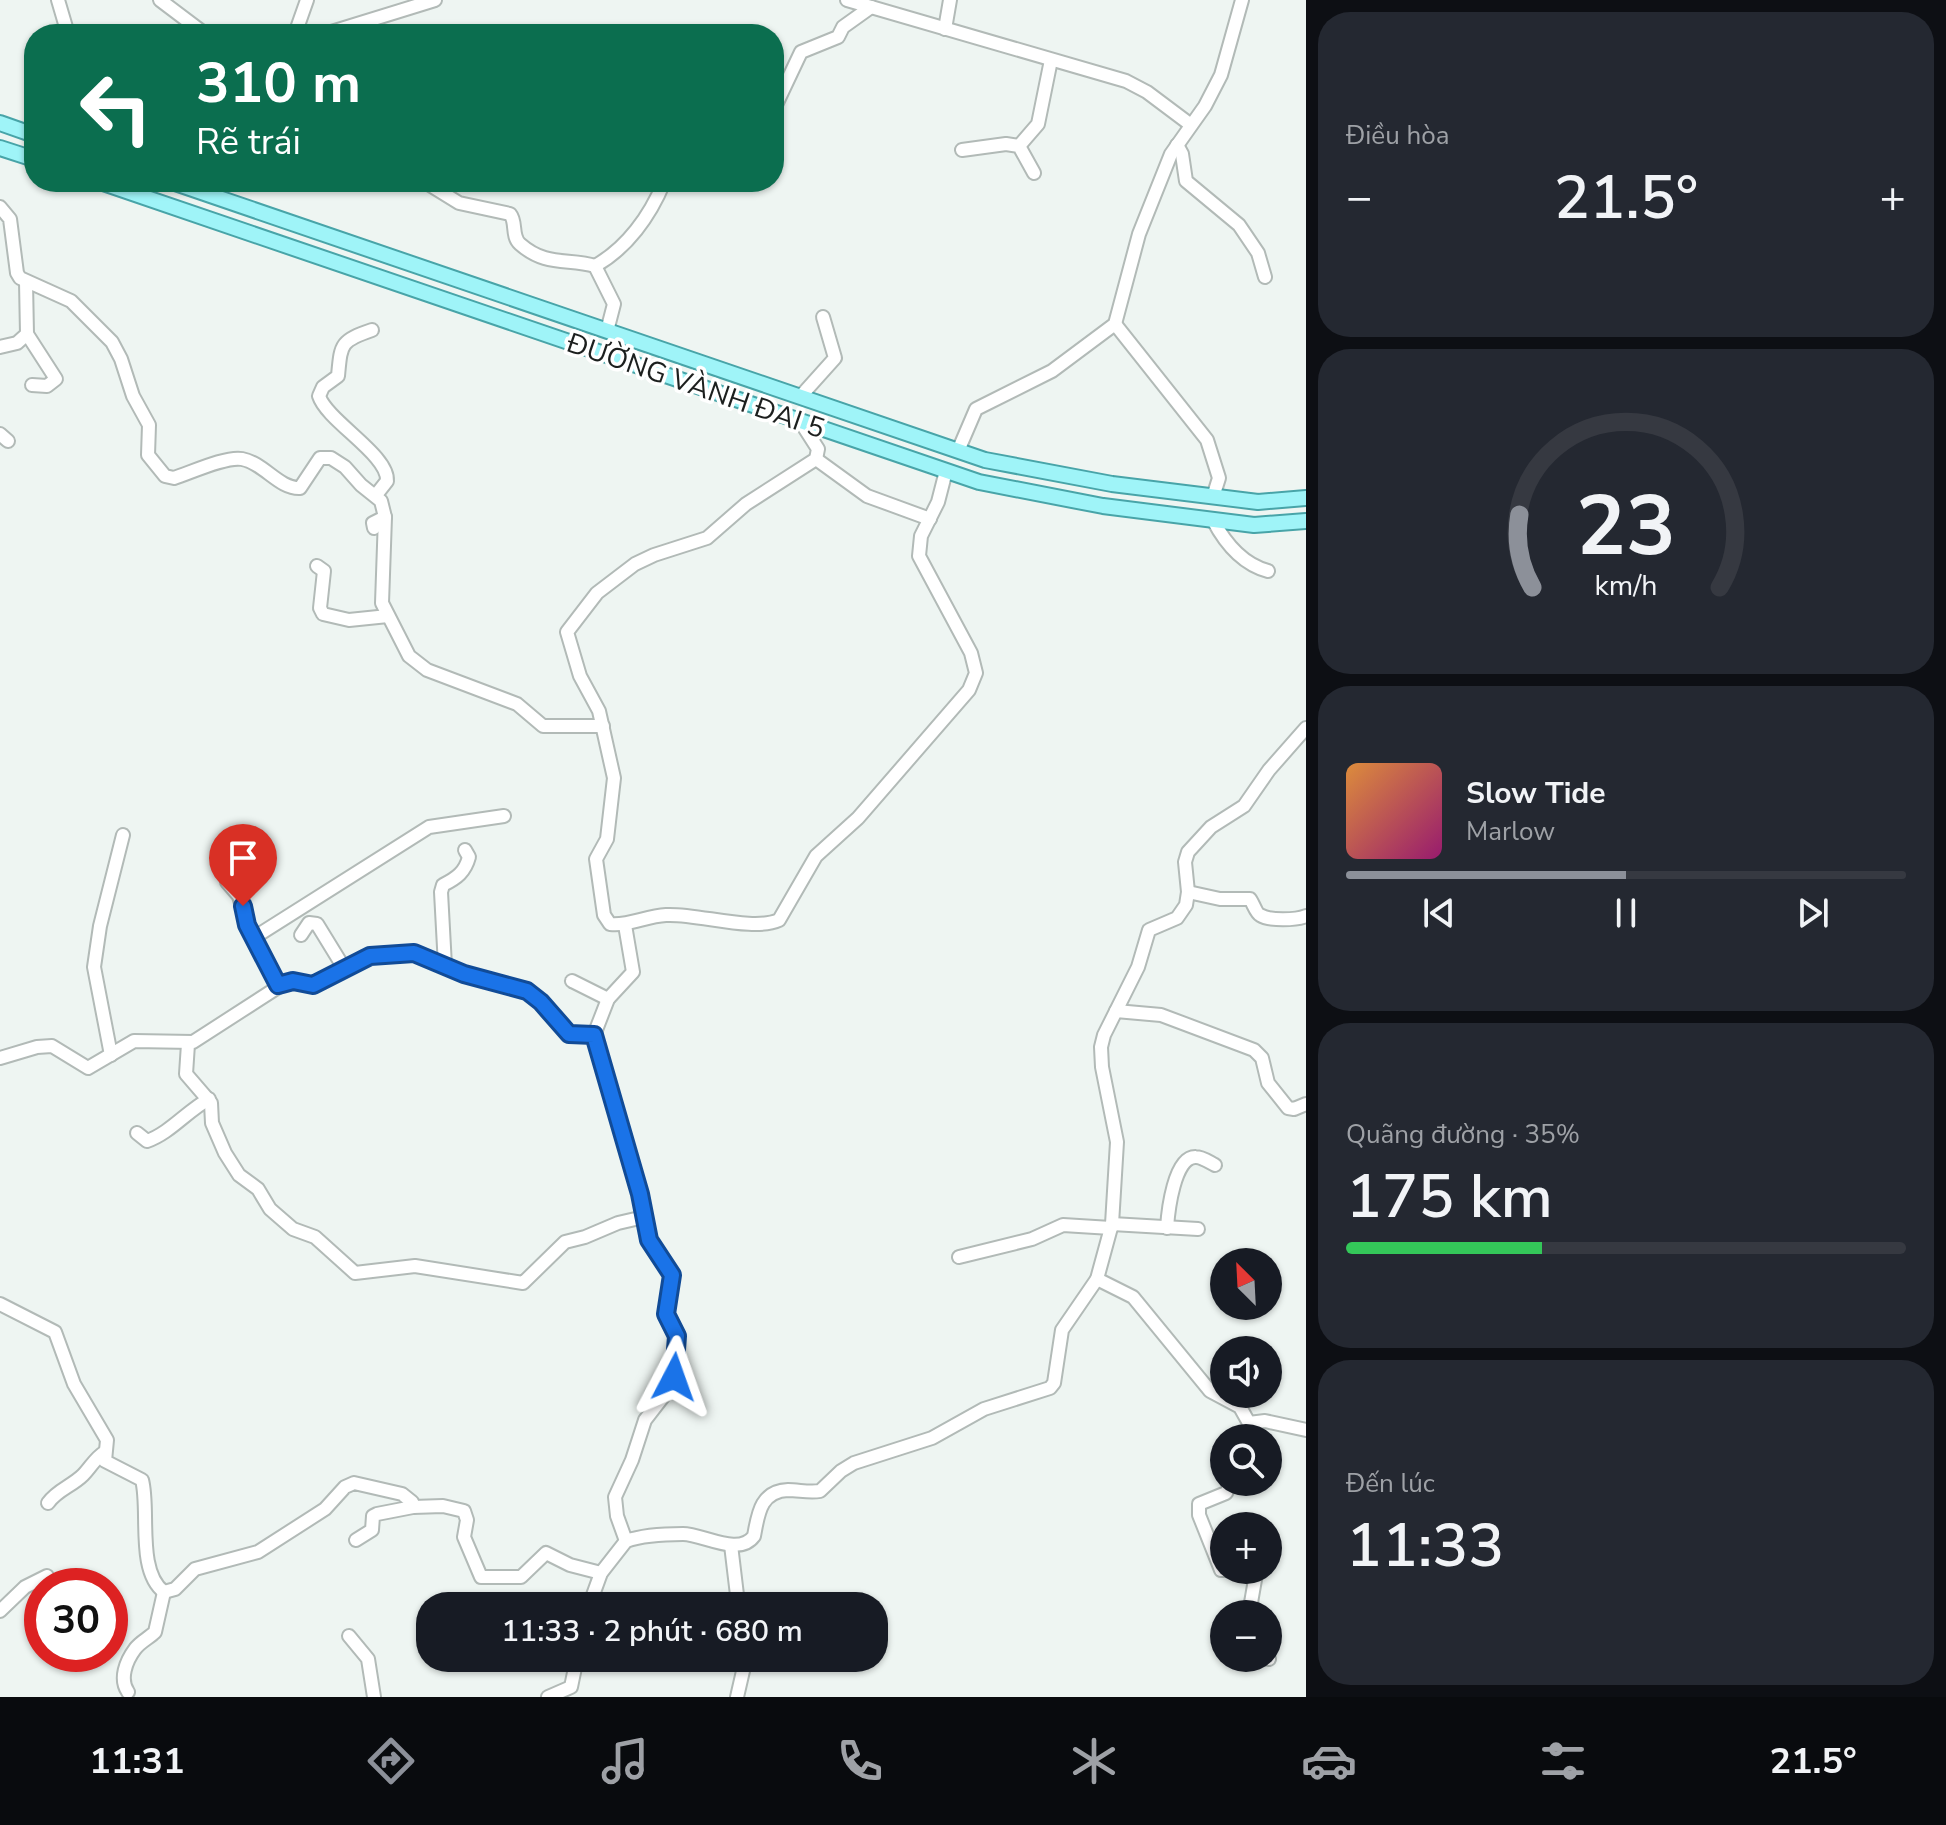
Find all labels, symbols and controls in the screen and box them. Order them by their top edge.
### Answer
text: 310 m [196,45,361,122]
icon: left [64,56,168,160]
text: Rẽ trái [196,118,301,167]
text: Điều hòa [1346,118,1449,153]
text: 21.5° [1554,157,1698,239]
text: − [1346,168,1372,228]
text: + [1880,168,1906,228]
street label: ĐƯỜNG VÀNH ĐAI 5 [561,324,830,448]
text: 23 [1576,469,1676,582]
text: km/h [1595,566,1657,605]
text: Slow Tide [1466,773,1606,814]
text: Marlow [1466,814,1555,849]
pin [209,824,277,906]
icon: arrive [221,836,265,880]
icon: previous [1417,891,1461,935]
icon: pause [1604,891,1648,935]
icon: next [1791,891,1835,935]
text: Quãng đường · 35% [1346,1117,1580,1152]
text: 175 km [1346,1156,1553,1238]
north arrow [1210,1248,1282,1320]
map controls [1210,1248,1282,1672]
position arrow [632,1335,716,1419]
button: sound [1210,1336,1282,1408]
button: search [1210,1424,1282,1496]
text: Đến lúc [1346,1466,1435,1501]
text: 11:33 [1346,1505,1504,1587]
button: + [1210,1512,1282,1584]
speed limit sign: 30 [24,1568,128,1672]
button: − [1210,1600,1282,1672]
text: 11:33 · 2 phút · 680 m [501,1611,803,1652]
icon: directions [363,1733,419,1789]
icon: music [597,1733,653,1789]
icon: phone [832,1733,888,1789]
icon: climate [1066,1733,1122,1789]
icon: car [1301,1733,1357,1789]
icon: filters [1535,1733,1591,1789]
text: 11:31 [89,1737,185,1786]
text: 21.5° [1769,1737,1857,1786]

